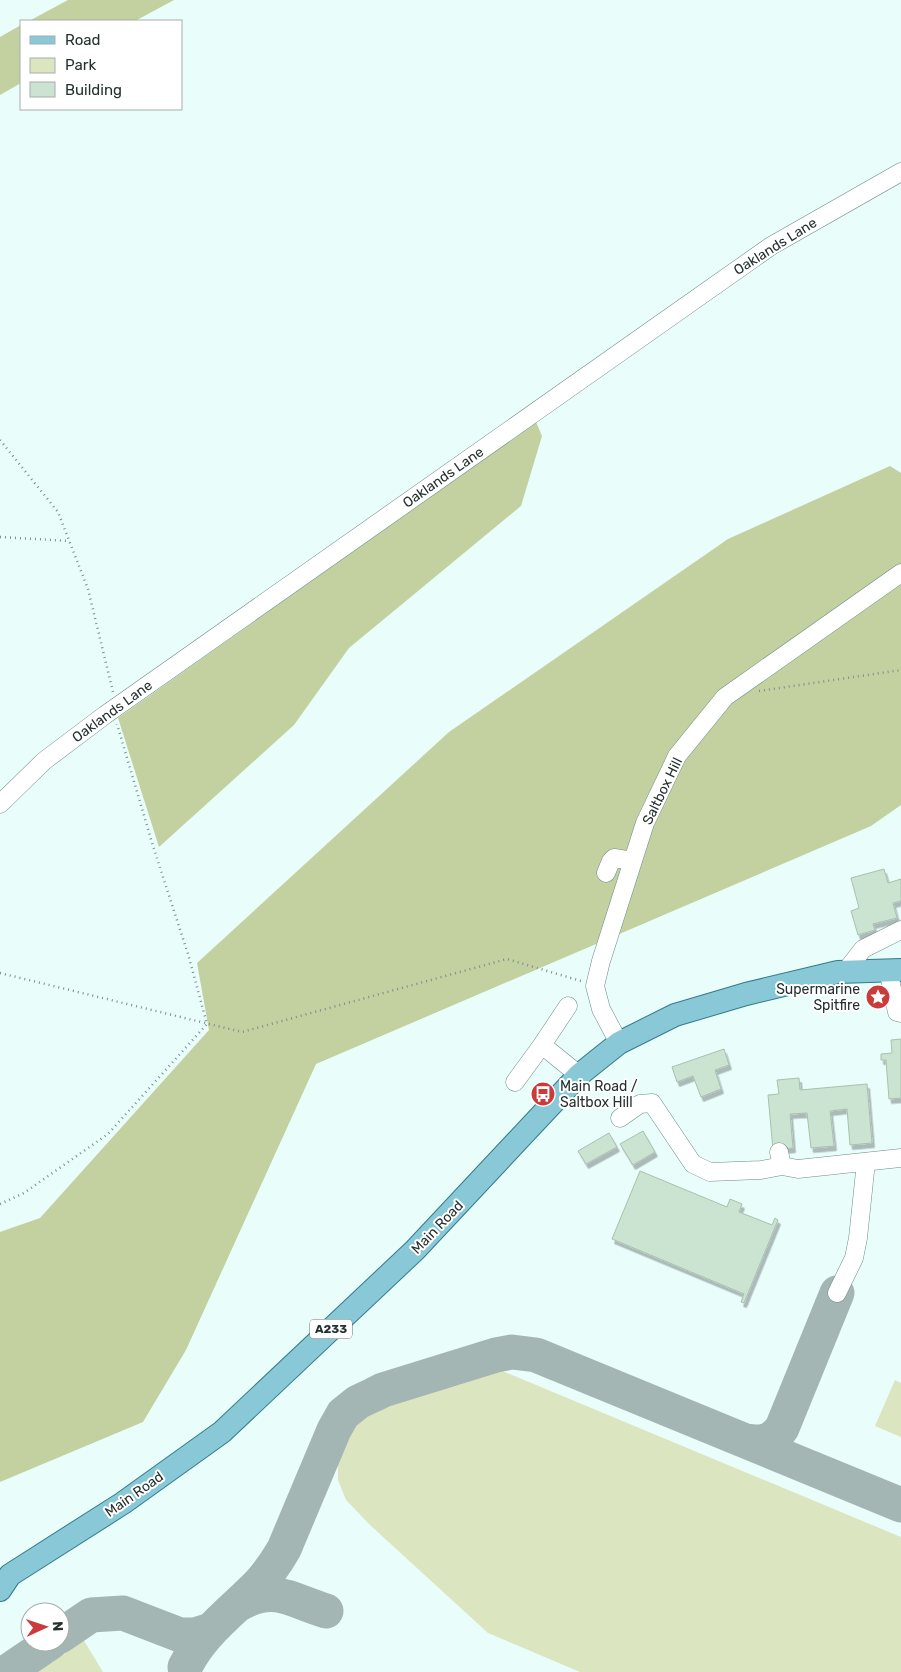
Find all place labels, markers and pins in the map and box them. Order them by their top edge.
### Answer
place label: Supermarine Spitfire [776,981,860,1014]
place icon: Supermarine Spitfire [865,984,891,1010]
place label: Main Road / Saltbox Hill [560,1078,638,1111]
bus stop icon: Main Road / Saltbox Hill [530,1081,556,1107]

